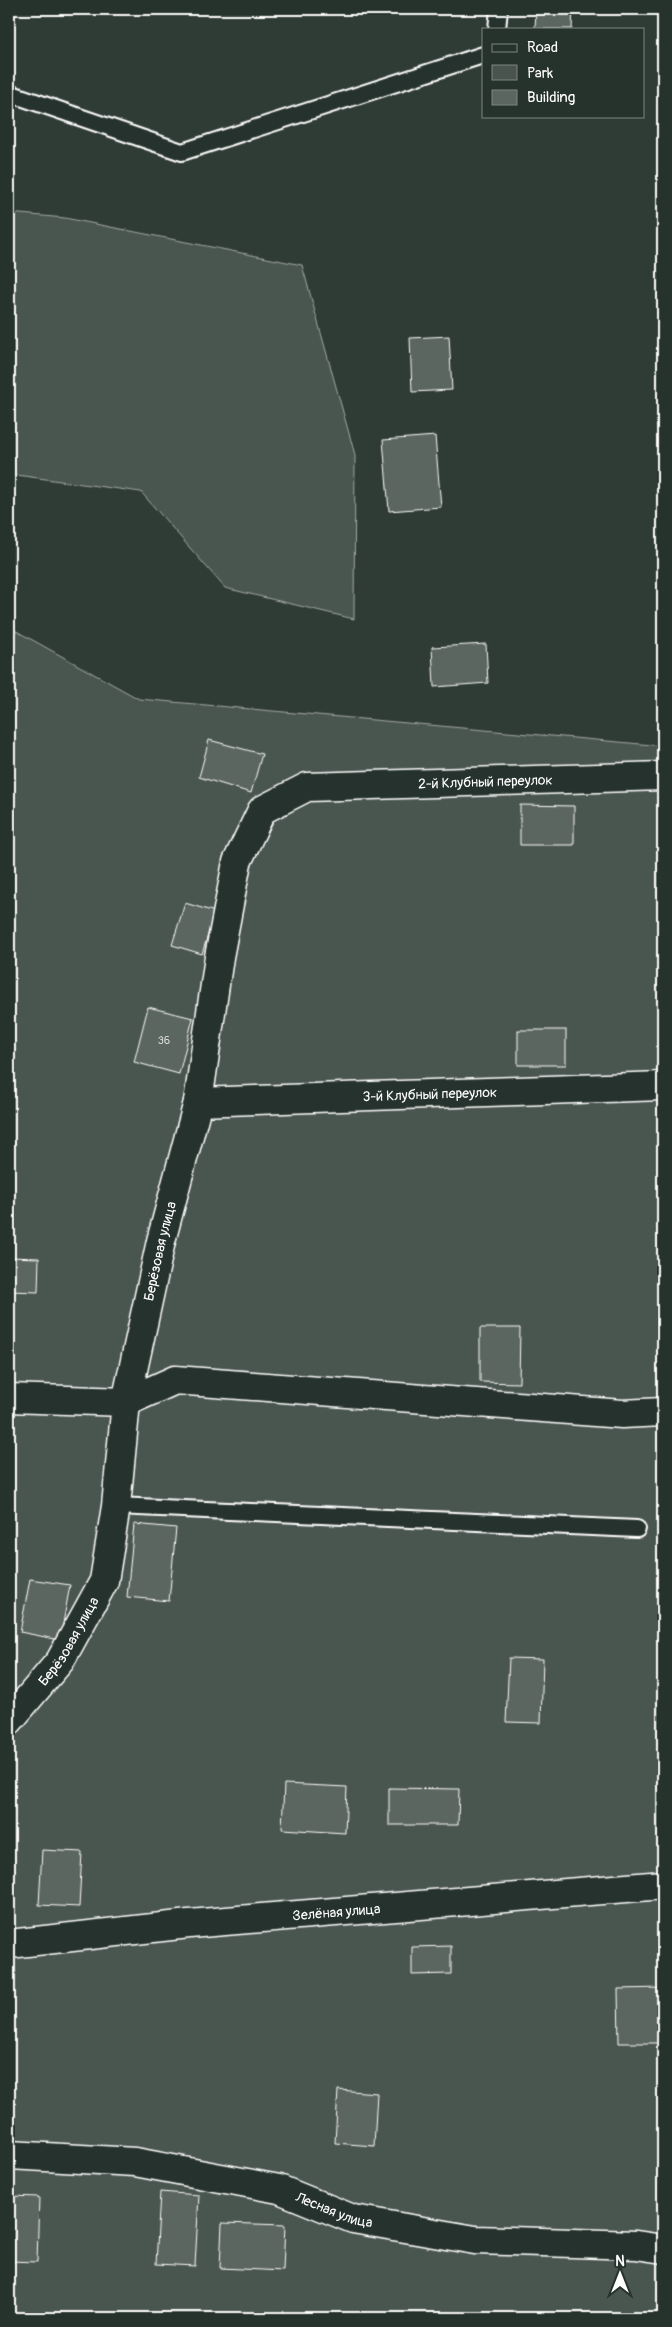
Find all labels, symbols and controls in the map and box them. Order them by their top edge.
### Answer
legend [482,28,644,118]
text: Road [527,38,558,57]
text: Park [527,64,554,83]
text: Building [527,88,575,107]
street label: 2-й Клубный переулок [418,771,553,792]
house number: 36 [158,1034,170,1047]
street label: 3-й Клубный переулок [362,1083,497,1105]
street label: Берёзовая улица [140,1200,180,1303]
street label: Берёзовая улица [34,1594,102,1689]
street label: Зелёная улица [292,1900,381,1924]
street label: Лесная улица [293,2188,374,2231]
north arrow [594,2250,644,2300]
text: N [615,2253,625,2270]

